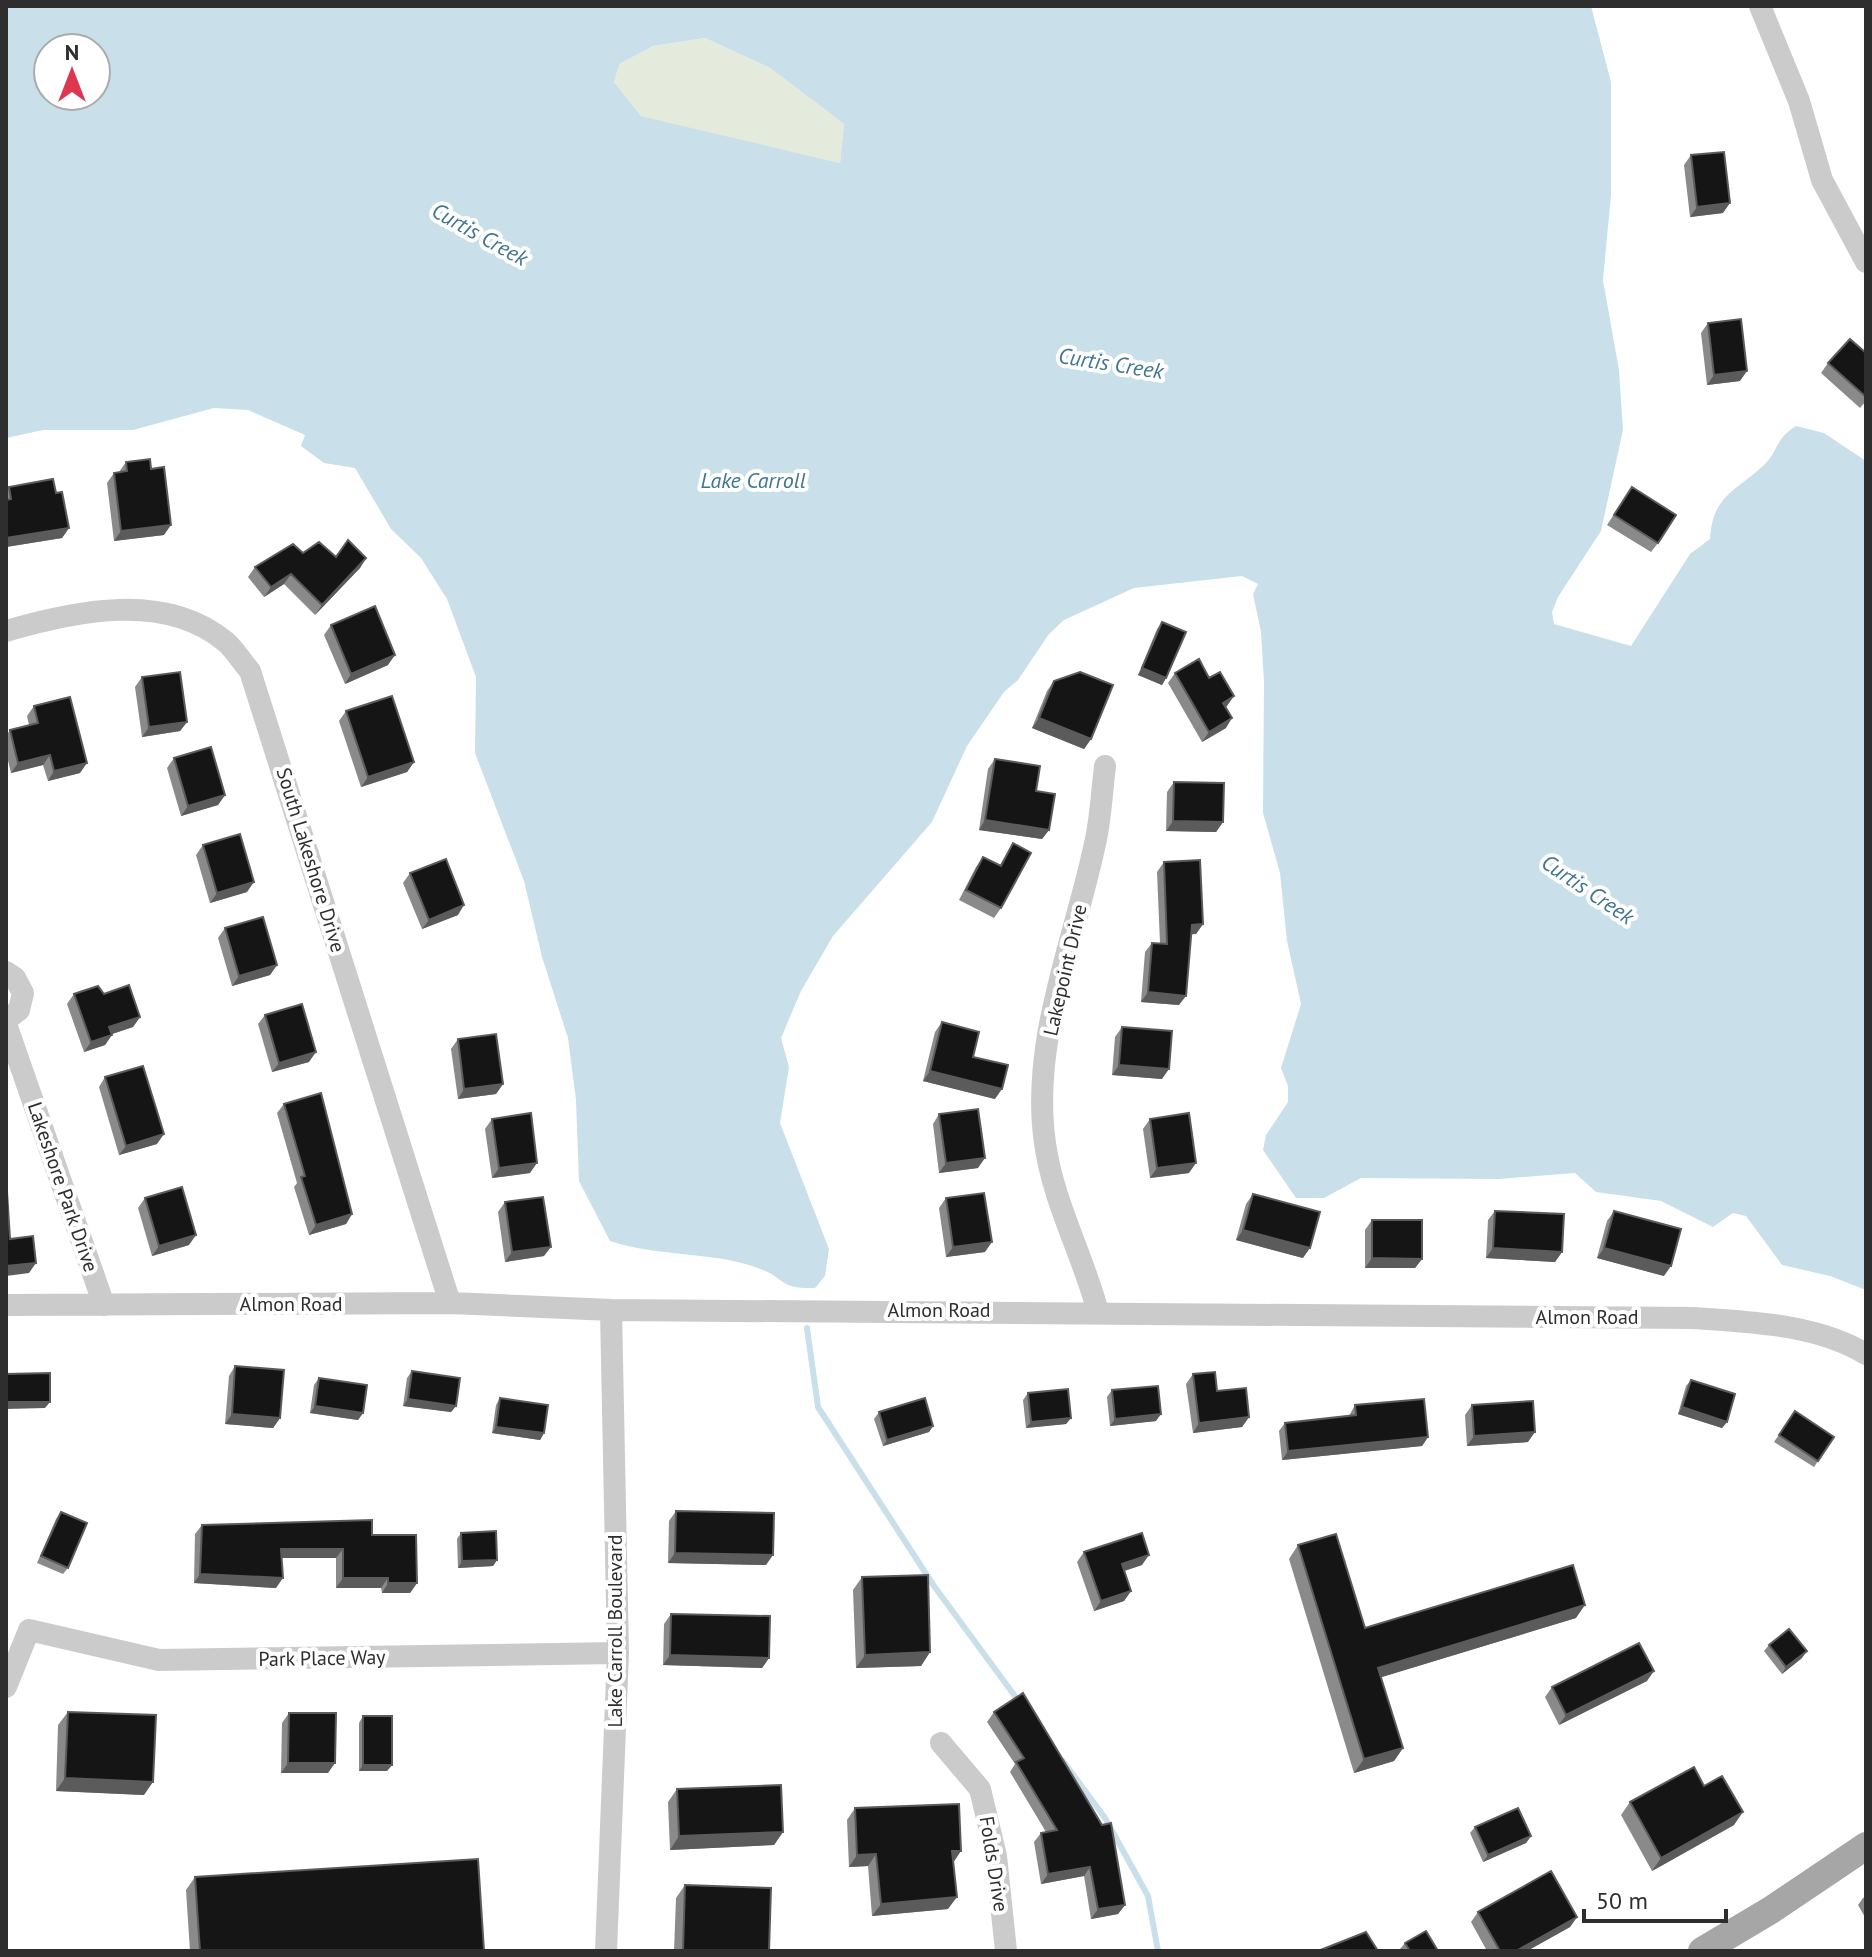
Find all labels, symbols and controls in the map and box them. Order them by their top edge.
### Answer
north arrow [32,32,112,112]
text: N [65,38,79,66]
water label: Curtis Creek [427,196,534,272]
water label: Curtis Creek [1057,341,1166,385]
water label: Lake Carroll [700,466,806,494]
street label: South Lakeshore Drive [271,765,351,955]
water label: Curtis Creek [1536,848,1641,931]
street label: Lakepoint Drive [1037,902,1093,1038]
street label: Lakeshore Park Drive [22,1099,104,1275]
street label: Almon Road [239,1291,343,1317]
street label: Almon Road [887,1297,991,1323]
street label: Almon Road [1535,1304,1639,1330]
street label: Lake Carroll Boulevard [602,1535,628,1727]
street label: Park Place Way [258,1644,386,1672]
street label: Folds Drive [974,1814,1014,1914]
scale bar [1584,1873,1726,1923]
text: 50 m [1596,1885,1648,1916]

